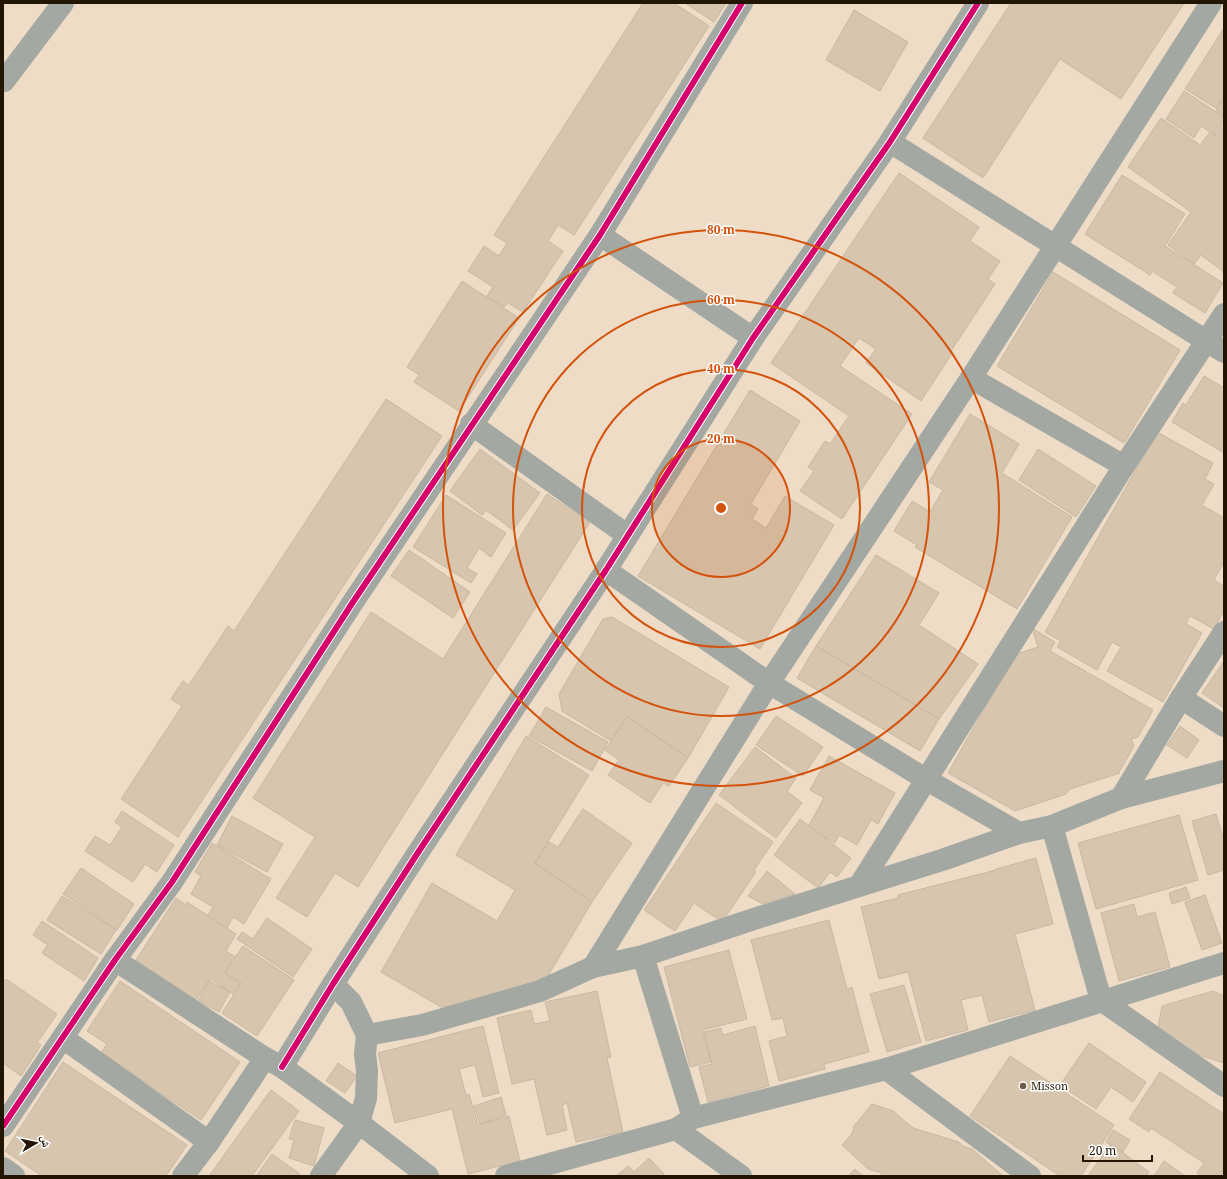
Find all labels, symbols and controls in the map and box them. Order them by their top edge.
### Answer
text: 80 m [707,221,735,242]
text: 60 m [707,291,735,312]
text: 40 m [707,360,735,381]
text: 20 m [707,430,735,451]
centre of rings [714,501,728,515]
place label: Misson [1031,1078,1068,1097]
marker: Misson [1018,1081,1028,1091]
north arrow [16,1123,56,1163]
text: ش [34,1134,55,1149]
scale bar [1083,1137,1152,1163]
text: 20 m [1089,1142,1116,1163]

